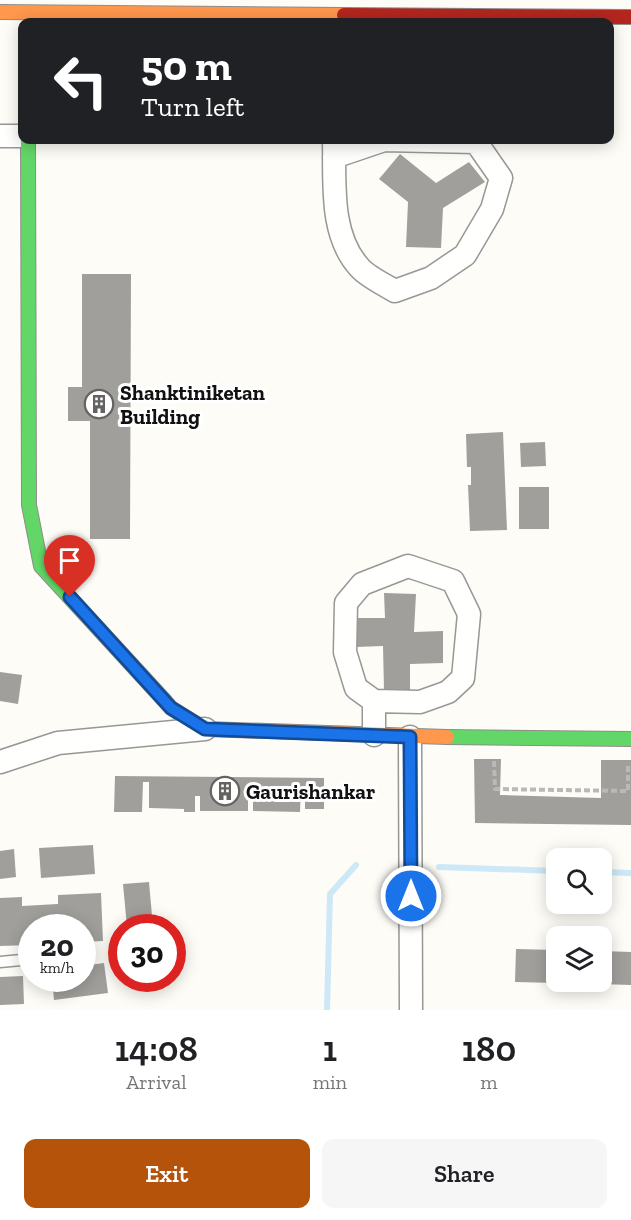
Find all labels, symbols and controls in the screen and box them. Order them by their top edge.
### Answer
text: 50 m [141,40,232,91]
icon: left [42,42,120,120]
text: Turn left [141,91,244,123]
place label: Shanktiniketan Building [120,380,266,429]
building icon: Shanktiniketan Building [83,388,115,420]
pin [44,535,95,597]
icon: arrive [53,544,86,577]
building icon: Gaurishankar [209,775,241,807]
place label: Gaurishankar [246,779,375,804]
map controls [546,848,612,992]
button: search [546,848,612,914]
position arrow [379,864,443,928]
speed limit sign: 30 [108,914,186,992]
button: layers [546,926,612,992]
text: 20 [40,928,74,964]
text: km/h [40,959,74,977]
text: 14:08 [115,1027,198,1070]
text: 1 [323,1027,337,1070]
text: 180 [462,1027,516,1070]
text: Arrival [126,1070,186,1094]
text: min [313,1070,347,1094]
text: m [480,1070,498,1094]
button: Exit [24,1139,310,1208]
button: Share [322,1139,607,1208]

